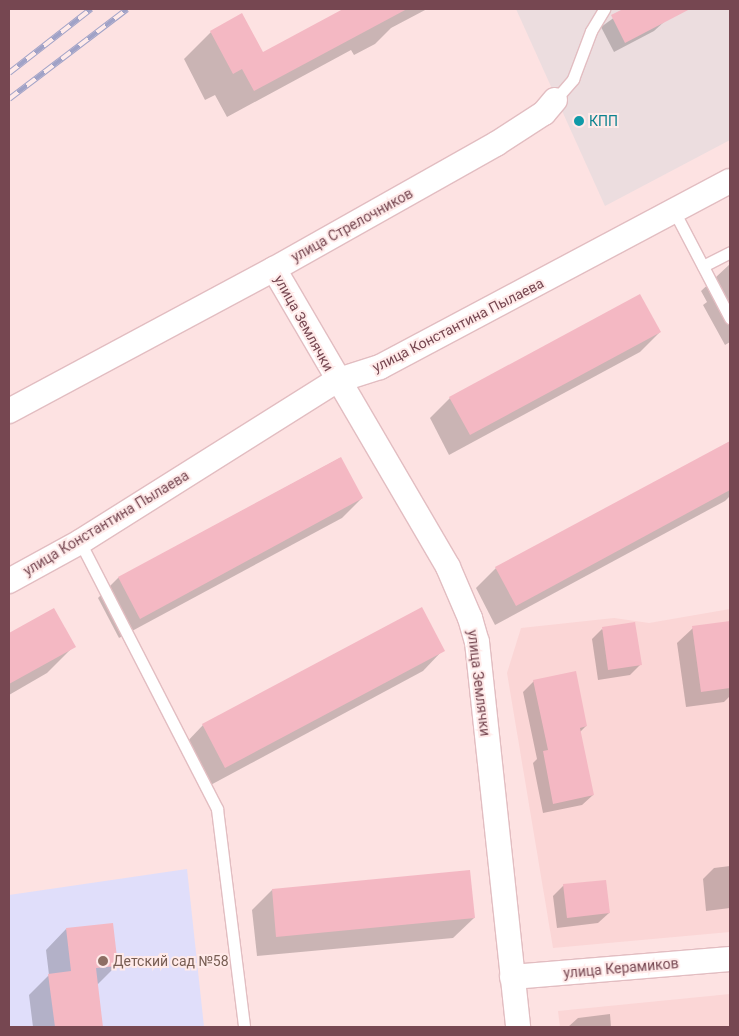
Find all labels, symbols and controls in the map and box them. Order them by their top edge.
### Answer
place label: КПП [589,113,618,129]
marker: КПП [573,115,585,127]
street label: улица Стрелочников [288,185,416,265]
street label: улица Землячки [271,272,337,374]
street label: улица Константина Пылаева [370,274,546,376]
street label: улица Константина Пылаева [20,467,192,579]
street label: улица Землячки [464,629,494,737]
place label: Детский сад №58 [113,953,229,969]
marker: Детский сад №58 [97,955,109,967]
street label: улица Керамиков [563,955,679,981]

